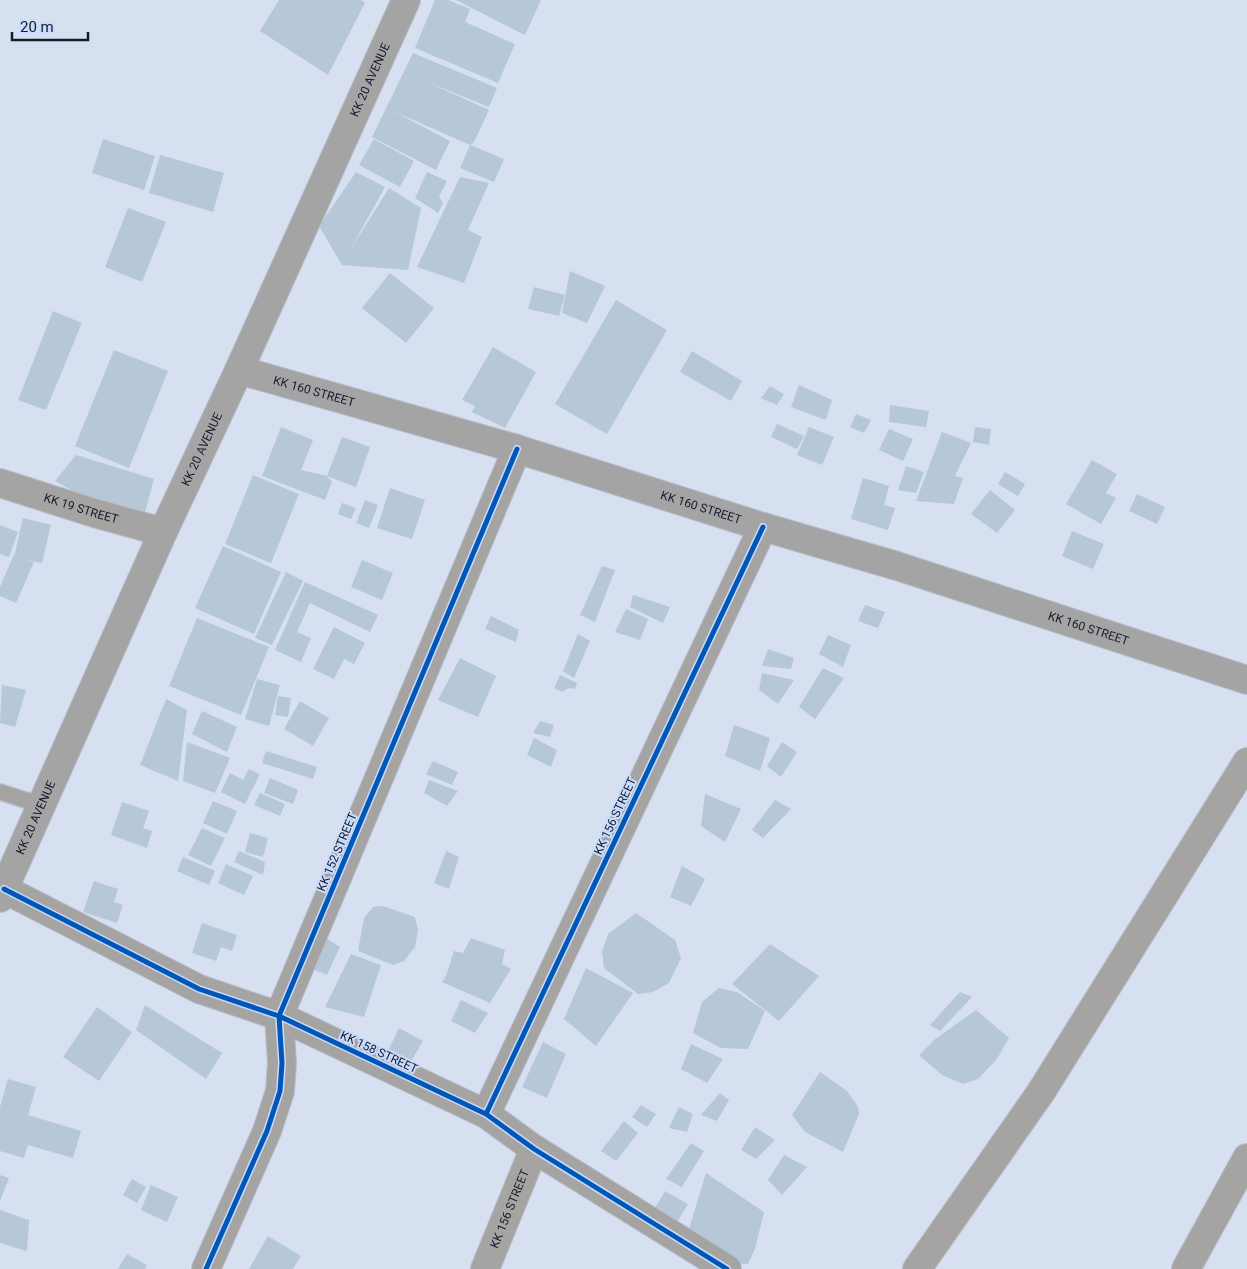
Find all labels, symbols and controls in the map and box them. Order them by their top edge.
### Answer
scale bar [12,10,89,42]
text: 20 m [20,18,54,36]
street label: KK 20 AVENUE [347,41,393,119]
street label: KK 160 STREET [272,373,356,410]
street label: KK 20 AVENUE [179,410,225,488]
street label: KK 160 STREET [659,488,743,527]
street label: KK 19 STREET [42,490,120,526]
street label: KK 160 STREET [1046,609,1131,648]
street label: KK 156 STREET [591,775,639,857]
street label: KK 20 AVENUE [13,778,58,857]
street label: KK 152 STREET [314,811,360,893]
street label: KK 158 STREET [338,1028,420,1076]
street label: KK 156 STREET [487,1167,532,1250]

